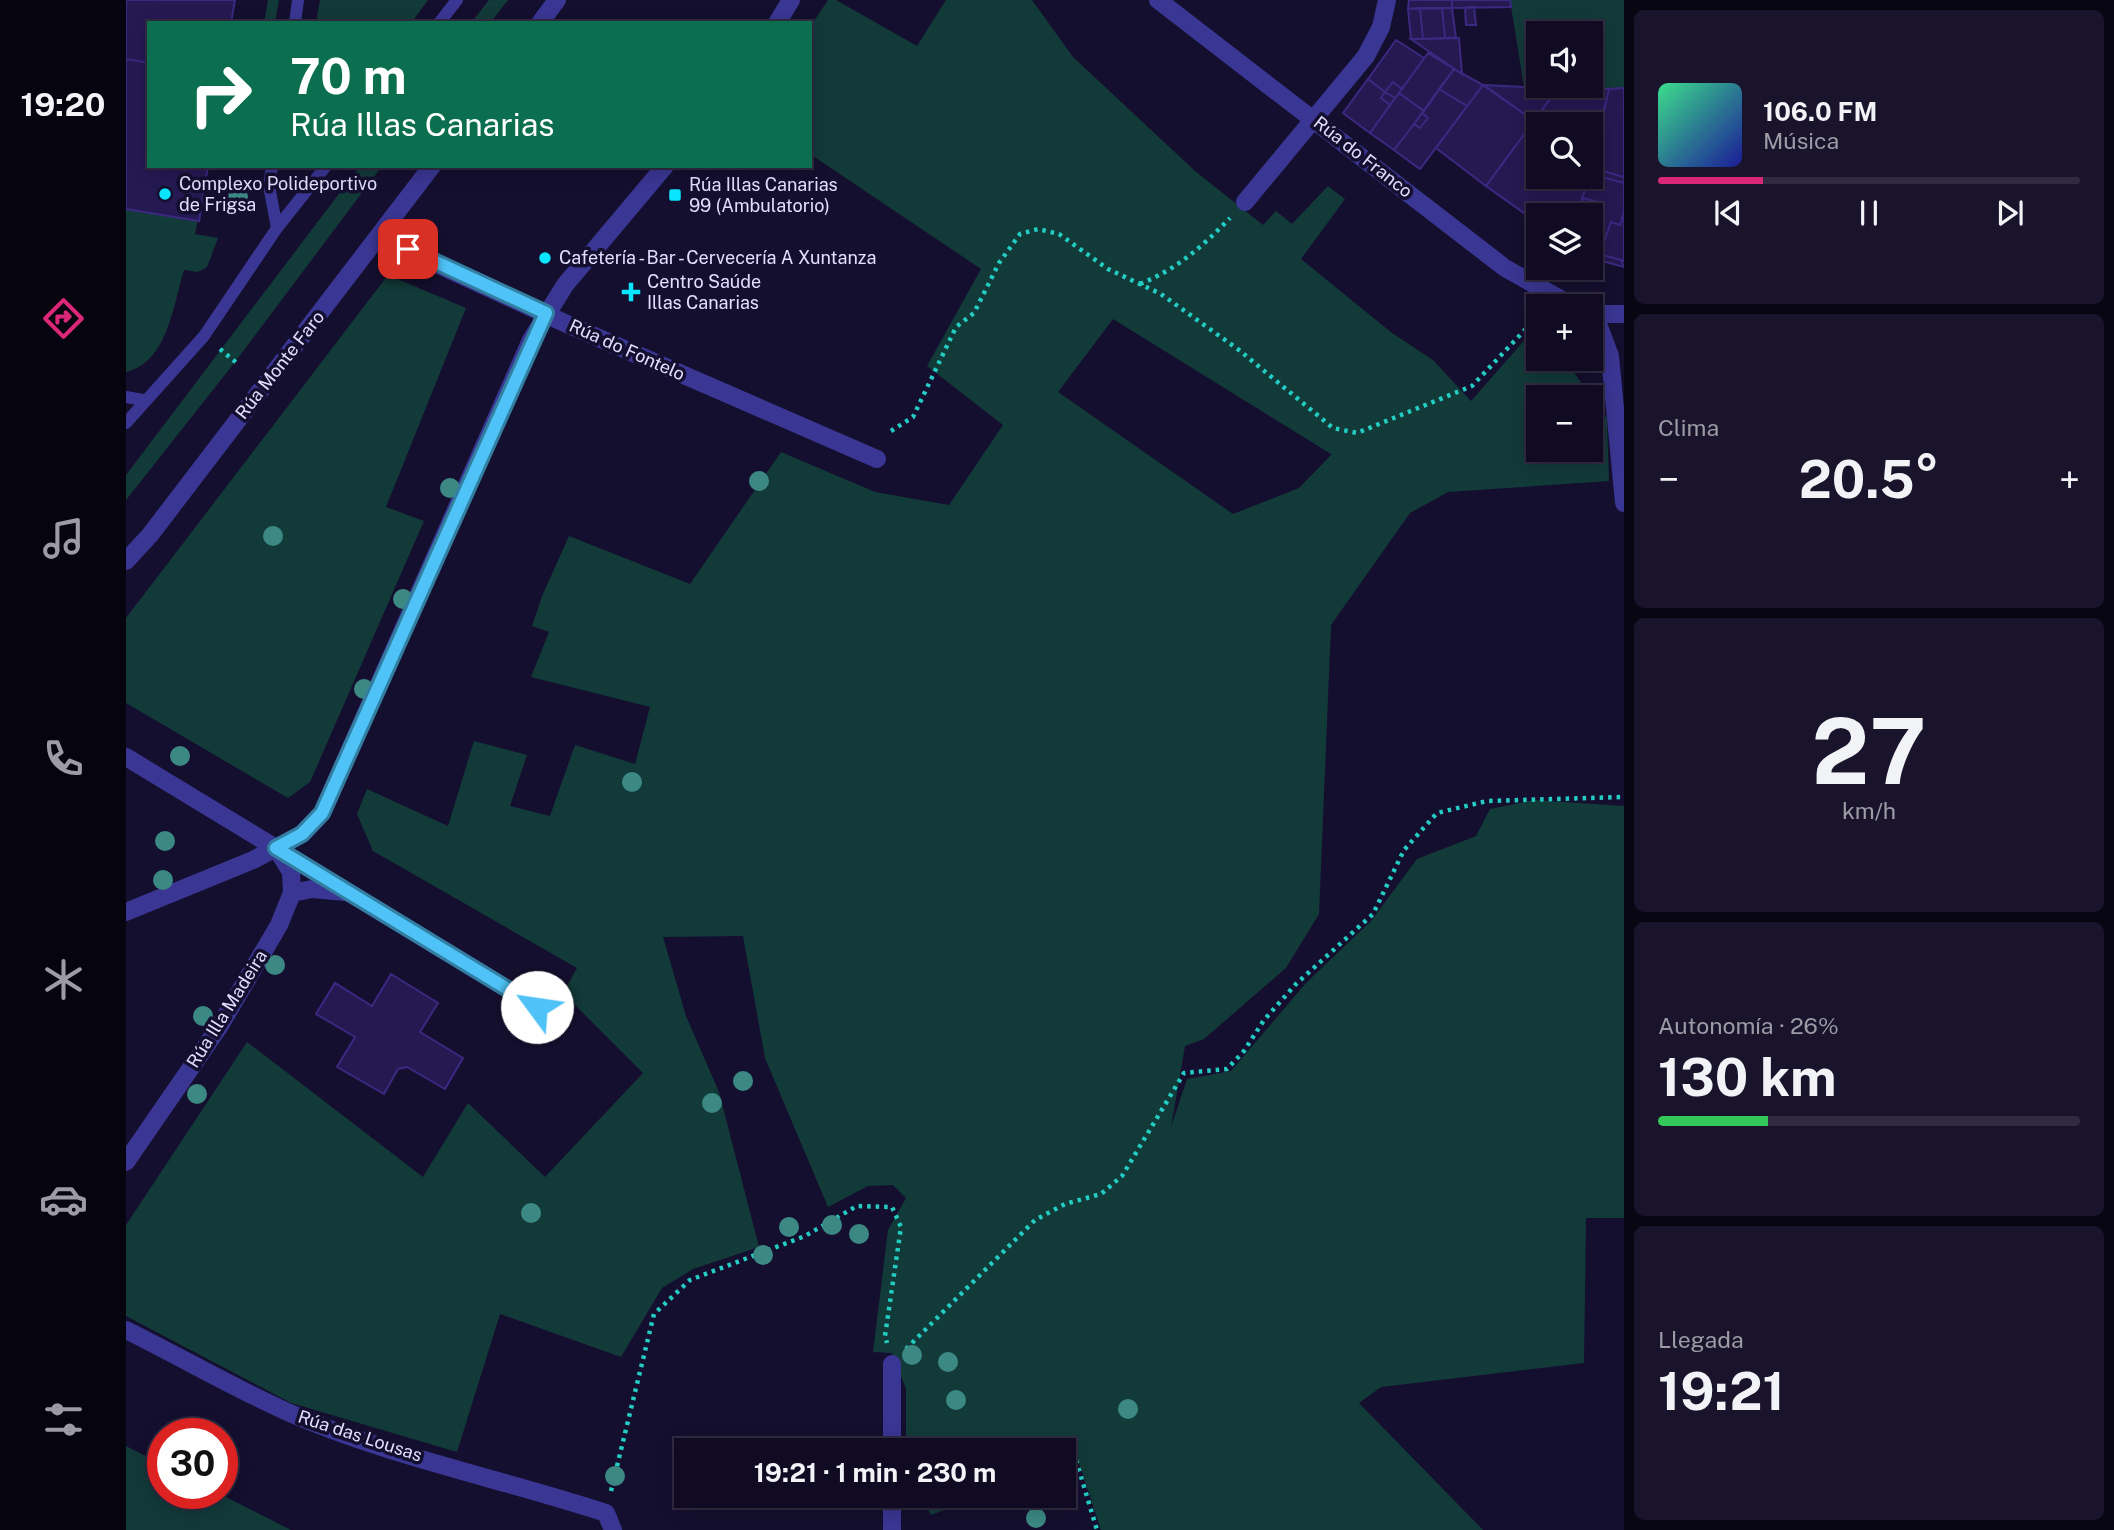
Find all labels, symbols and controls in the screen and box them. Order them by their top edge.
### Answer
map controls [1526,21,1603,462]
button: sound [1526,21,1603,98]
text: 70 m [290,47,407,105]
icon: right [175,49,266,140]
text: 19:20 [21,86,106,123]
text: 106.0 FM [1763,96,1877,127]
text: Rúa Illas Canarias [290,106,554,143]
street label: Rúa do Franco [1310,112,1417,202]
button: search [1526,112,1603,189]
text: Música [1763,127,1839,154]
place label: Complexo Polideportivo de Frigsa [179,173,377,215]
place label: Rúa Illas Canarias 99 (Ambulatorio) [689,174,838,216]
marker: Complexo Polideportivo de Frigsa [157,186,173,202]
marker: Rúa Illas Canarias 99 (Ambulatorio) [667,187,683,203]
icon: previous [1709,194,1747,232]
icon: pause [1850,194,1888,232]
icon: next [1991,194,2029,232]
button: layers [1526,203,1603,280]
pin [378,219,438,279]
icon: arrive [389,230,427,268]
place label: Cafetería - Bar - Cervecería A Xuntanza [559,247,877,268]
marker: Cafetería - Bar - Cervecería A Xuntanza [537,250,553,266]
place label: Centro Saúde Illas Canarias [647,271,761,313]
marker: Centro Saúde Illas Canarias [621,282,641,302]
icon: directions [39,294,88,343]
button: + [1526,294,1603,371]
street label: Rúa Monte Faro [231,306,328,423]
street label: Rúa do Fontelo [566,315,688,384]
button: − [1526,385,1603,462]
text: Clima [1658,414,1719,441]
text: 20.5° [1799,449,1939,510]
text: − [1658,457,1679,502]
text: + [2059,457,2080,502]
icon: music [39,514,88,563]
text: 27 [1812,698,1926,804]
icon: phone [39,734,88,783]
text: km/h [1842,797,1896,824]
street label: Rúa Illa Madeira [182,946,271,1071]
icon: climate [39,955,88,1004]
position arrow [500,970,574,1044]
text: Autonomía · 26% [1658,1012,1839,1039]
text: 130 km [1658,1047,1837,1108]
icon: car [39,1175,88,1224]
text: Llegada [1658,1326,1744,1353]
text: 19:21 [1658,1361,1785,1422]
icon: filters [39,1395,88,1444]
street label: Rúa das Lousas [295,1406,425,1465]
speed limit sign: 30 [147,1418,238,1509]
text: 19:21 · 1 min · 230 m [754,1457,996,1488]

